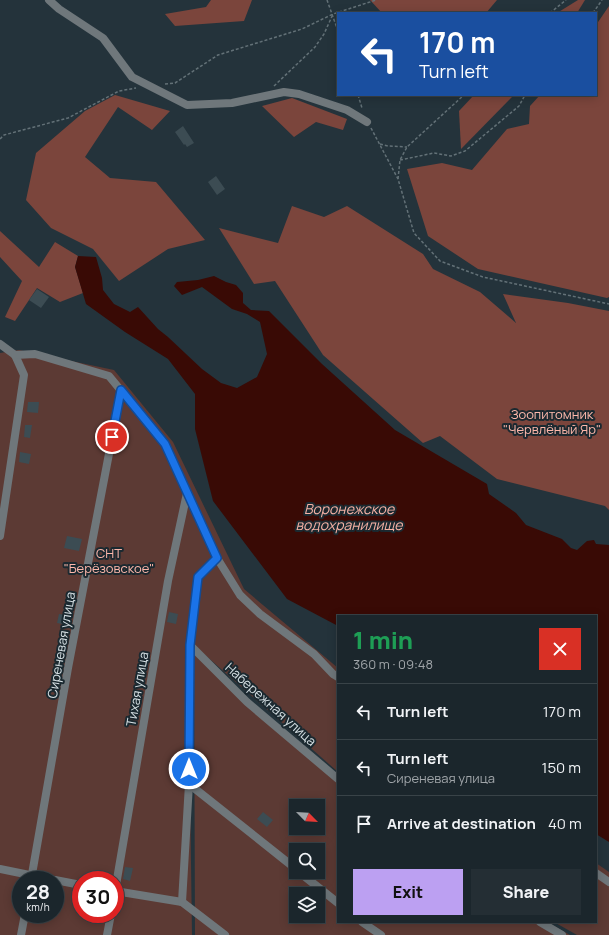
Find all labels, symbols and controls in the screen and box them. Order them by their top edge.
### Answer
text: 170 m [419,23,495,61]
icon: left [353,28,405,80]
text: Turn left [419,59,489,83]
park label: Зоопитомник "Червлёный Яр" [503,405,601,438]
pin [95,420,129,454]
icon: arrive [101,426,123,448]
water label: Воронежское водохранилище [296,499,403,534]
park label: СНТ "Берёзовское" [64,544,154,577]
street label: Сиреневая улица [43,590,79,700]
text: 1 min [353,623,413,656]
button: close [539,628,581,670]
street label: Тихая улица [122,650,152,728]
text: 360 m · 09:48 [353,655,433,673]
street label: Набережная улица [222,658,320,750]
icon: left [353,701,375,723]
text: Turn left [387,701,449,722]
text: 170 m [543,701,581,722]
position arrow [168,748,210,790]
text: Turn left [387,748,449,769]
icon: left [353,757,375,779]
text: 150 m [542,757,581,778]
text: Сиреневая улица [387,769,495,787]
north arrow [289,799,325,835]
map controls [289,799,325,923]
icon: arrive [353,813,375,835]
text: Arrive at destination [387,813,536,834]
text: 40 m [548,813,582,834]
button: search [289,843,325,879]
button: Exit [353,869,463,915]
button: Share [471,869,581,915]
speed limit sign: 30 [72,871,124,923]
text: 28 [26,878,50,905]
button: layers [289,887,325,923]
text: km/h [26,900,50,914]

